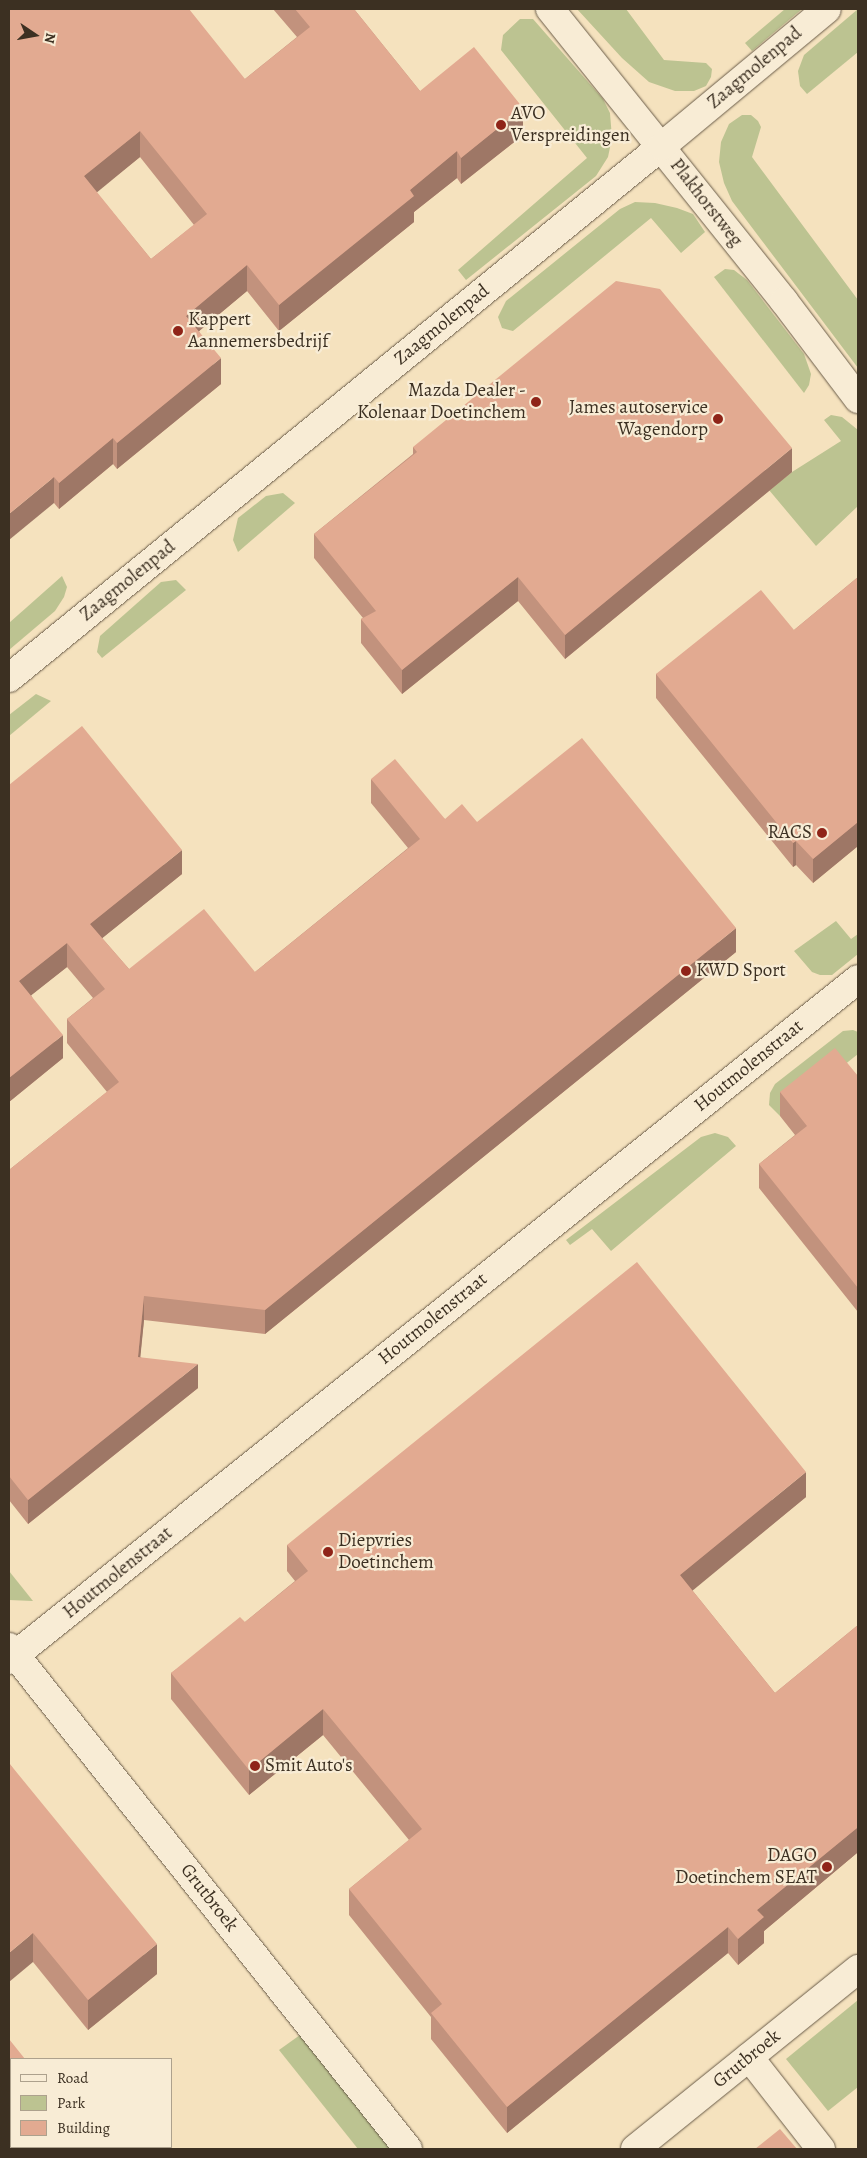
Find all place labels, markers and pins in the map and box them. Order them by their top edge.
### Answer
place label: AVO Verspreidingen [511,103,630,147]
marker: AVO Verspreidingen [495,119,507,131]
place label: Kappert Aannemersbedrijf [188,309,329,353]
marker: Kappert Aannemersbedrijf [172,325,184,337]
place label: Mazda Dealer - Kolenaar Doetinchem [357,380,526,424]
marker: Mazda Dealer - Kolenaar Doetinchem [530,396,542,408]
place label: James autoservice Wagendorp [569,397,708,441]
marker: James autoservice Wagendorp [712,413,724,425]
place label: RACS [768,822,812,844]
marker: RACS [816,827,828,839]
place label: KWD Sport [696,960,786,982]
marker: KWD Sport [680,965,692,977]
place label: Diepvries Doetinchem [338,1530,434,1574]
marker: Diepvries Doetinchem [322,1546,334,1558]
place label: Smit Auto's [265,1755,353,1777]
marker: Smit Auto's [249,1760,261,1772]
place label: DAGO Doetinchem SEAT [675,1845,817,1889]
marker: DAGO Doetinchem SEAT [821,1861,833,1873]

